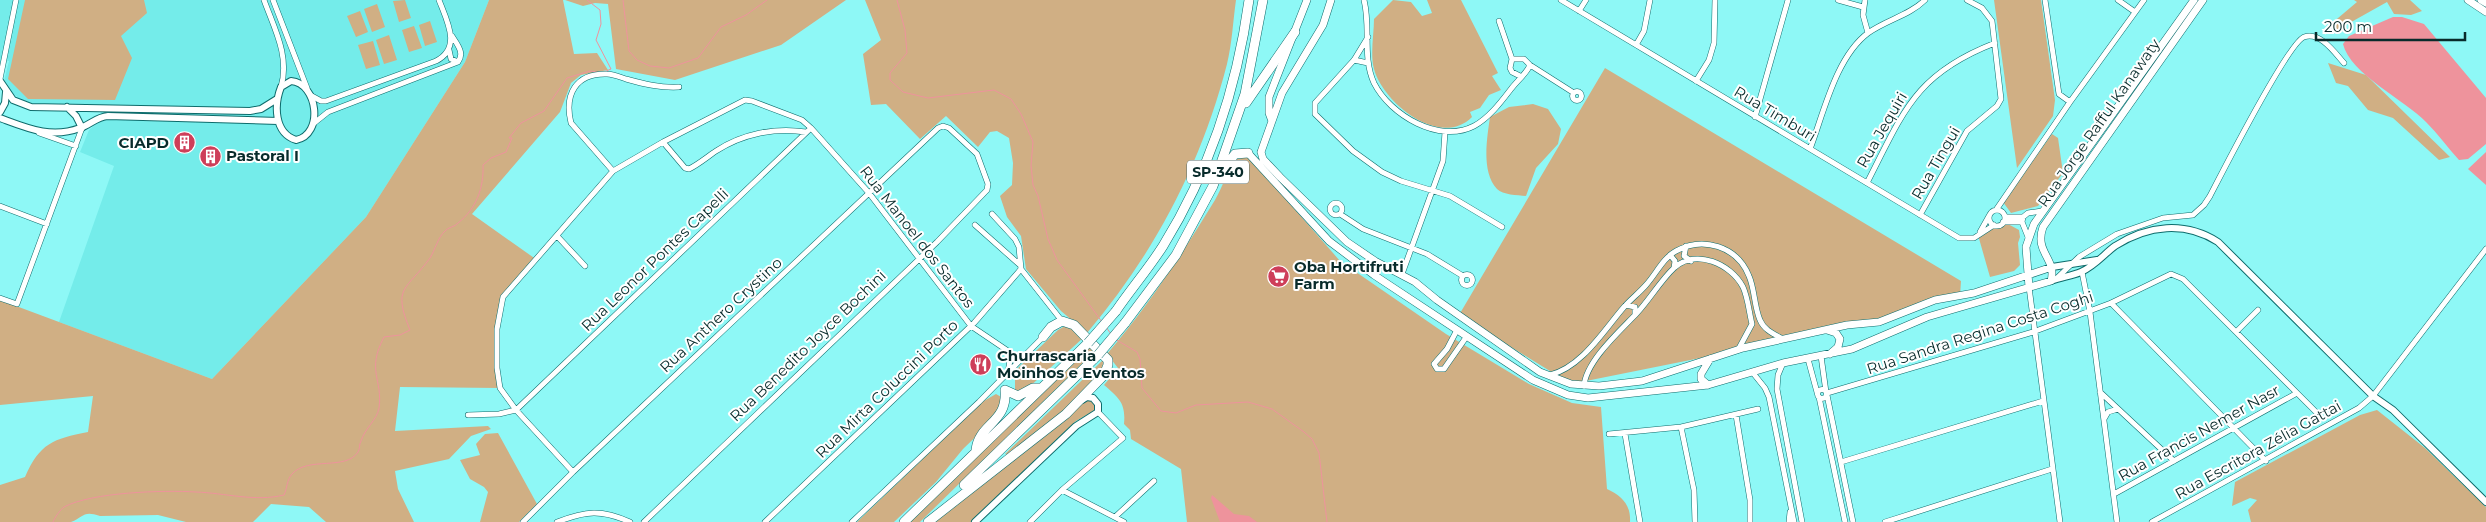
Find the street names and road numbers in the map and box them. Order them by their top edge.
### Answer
street label: Rua Jorge Rafful Kanawaty [2033,34,2165,211]
street label: Rua Timburi [1731,82,1820,146]
street label: Rua Jequiri [1852,88,1911,171]
street label: Rua Tingui [1907,123,1964,203]
road number: SP-340 [1187,160,1249,183]
street label: Rua Manoel dos Santos [856,162,979,312]
street label: Rua Leonor Pontes Capelli [577,184,732,335]
street label: Rua Anthero Crystino [655,253,786,376]
street label: Rua Benedito Joyce Bochini [726,266,890,425]
street label: Rua Sandra Regina Costa Coghi [1864,287,2096,378]
street label: Rua Mirta Coluccini Porto [811,315,962,462]
street label: Rua Francis Nemer Nasr [2115,380,2283,485]
street label: Rua Escritora Zélia Gattai [2171,396,2344,503]

